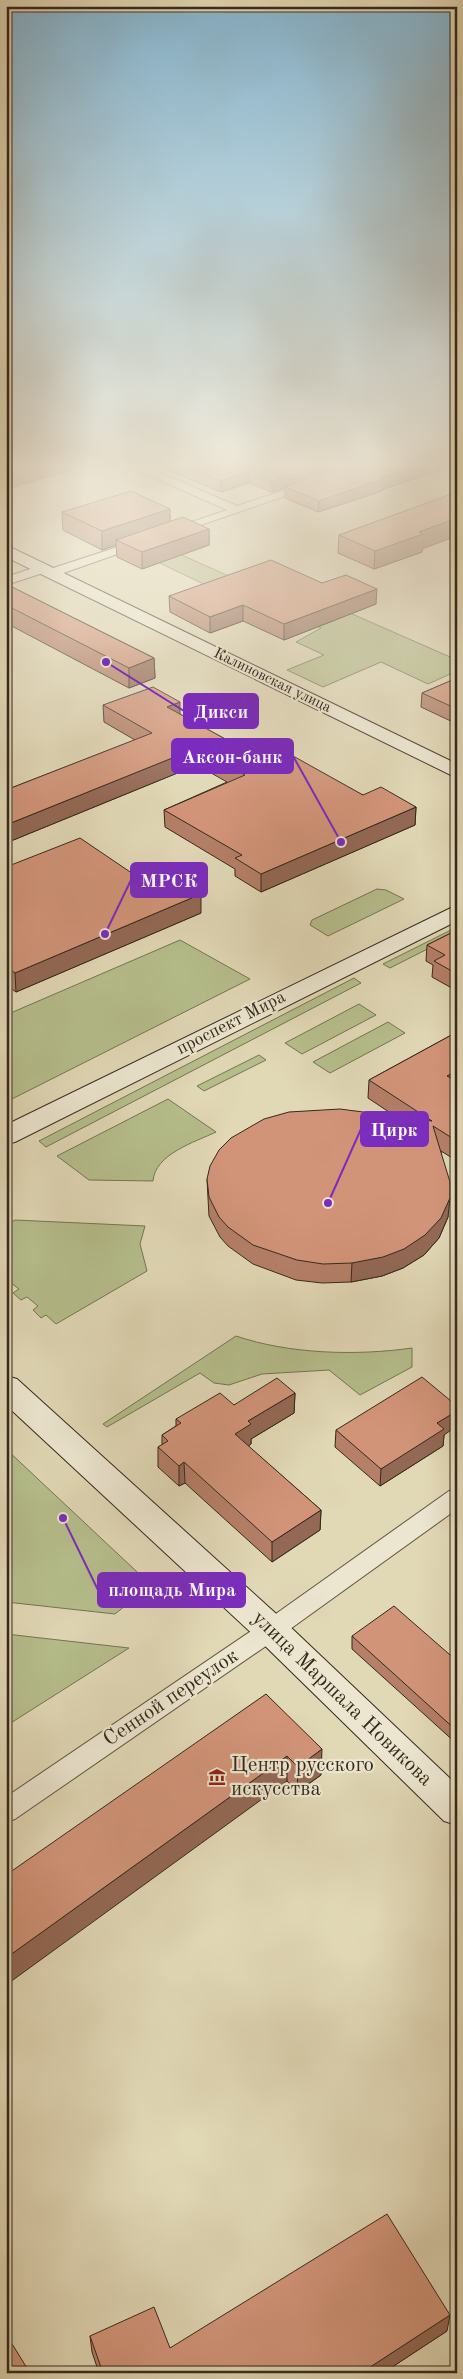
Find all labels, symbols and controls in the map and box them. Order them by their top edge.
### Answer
street label: Калиновская улица [211,646,334,716]
callout: Дикси [184,694,258,728]
text: Дикси [194,704,248,723]
callout: Аксон-банк [172,739,293,773]
text: Аксон-банк [182,749,282,768]
callout: МРСК [131,863,207,897]
text: МРСК [141,873,197,892]
street label: проспект Мира [174,988,288,1058]
callout: Цирк [361,1112,428,1146]
text: Цирк [371,1122,417,1141]
callout: площадь Мира [98,1573,245,1607]
text: площадь Мира [108,1582,236,1601]
street label: улица Маршала Новикова [248,1608,436,1790]
street label: Сенной переулок [100,1645,243,1751]
place label: Центр русского искусства [231,1755,374,1800]
museum icon: Центр русского искусства [207,1767,227,1787]

